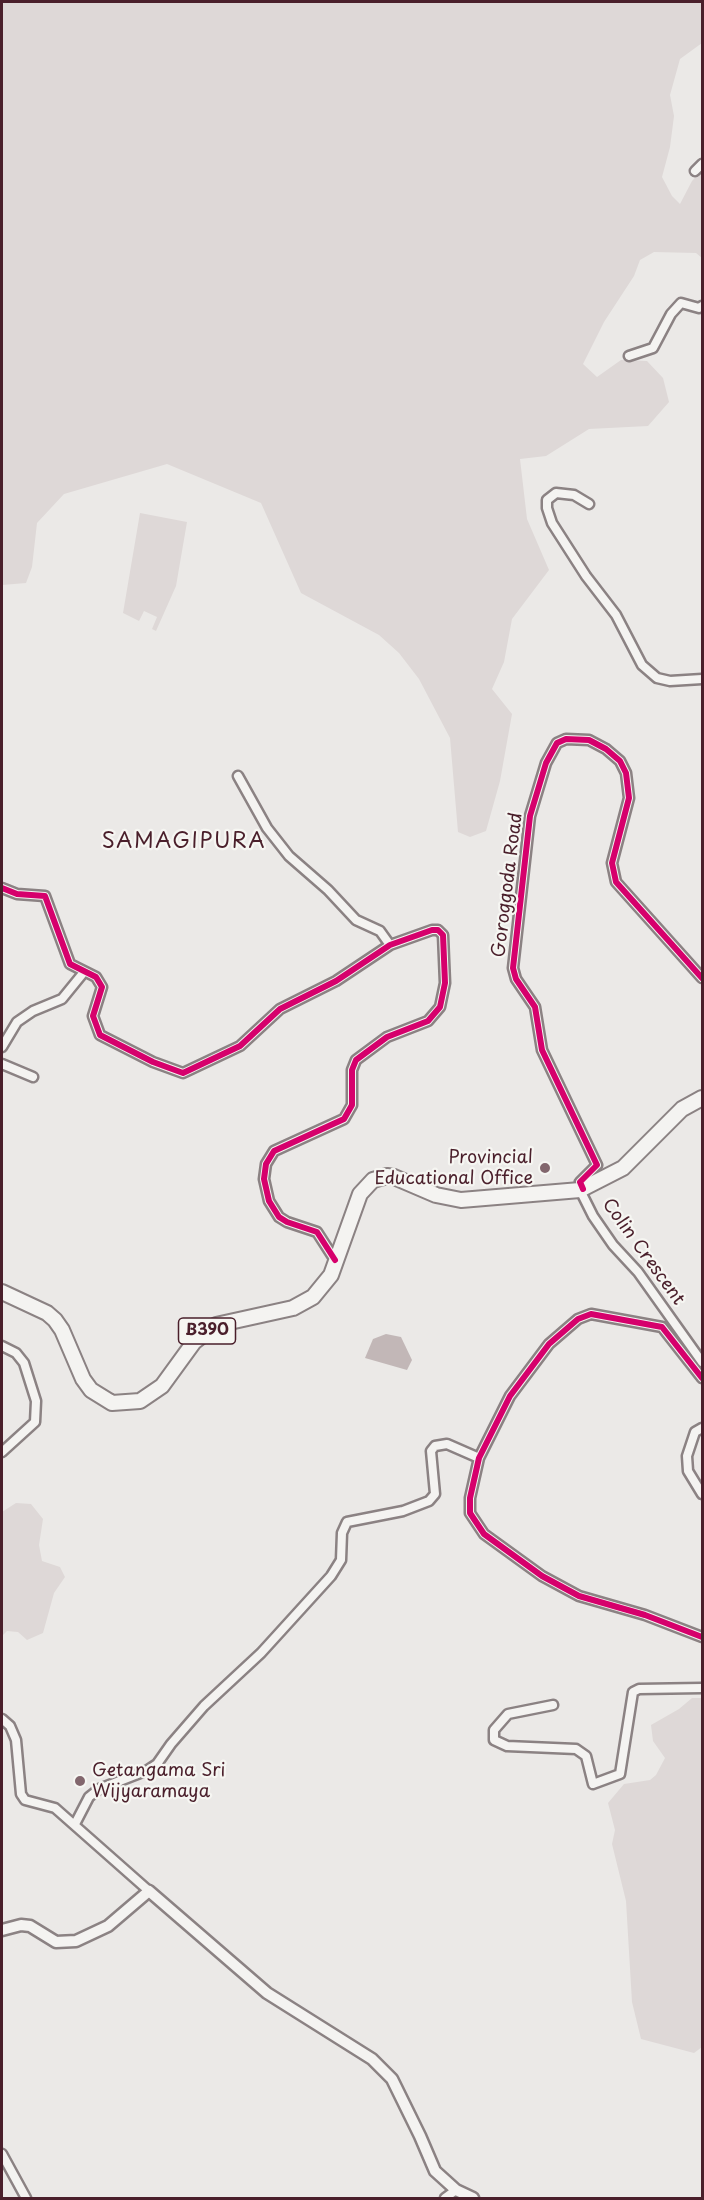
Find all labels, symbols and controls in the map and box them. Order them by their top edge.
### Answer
street label: Goroggoda Road [488,811,528,959]
district label: SAMAGIPURA [101,829,267,855]
place label: Provincial Educational Office [374,1147,533,1190]
marker: Provincial Educational Office [538,1161,552,1175]
street label: Colin Crescent [597,1194,689,1310]
road number: B390 [178,1318,236,1344]
place label: Getangama Sri Wijyaramaya [92,1760,225,1802]
marker: Getangama Sri Wijyaramaya [73,1774,87,1788]

